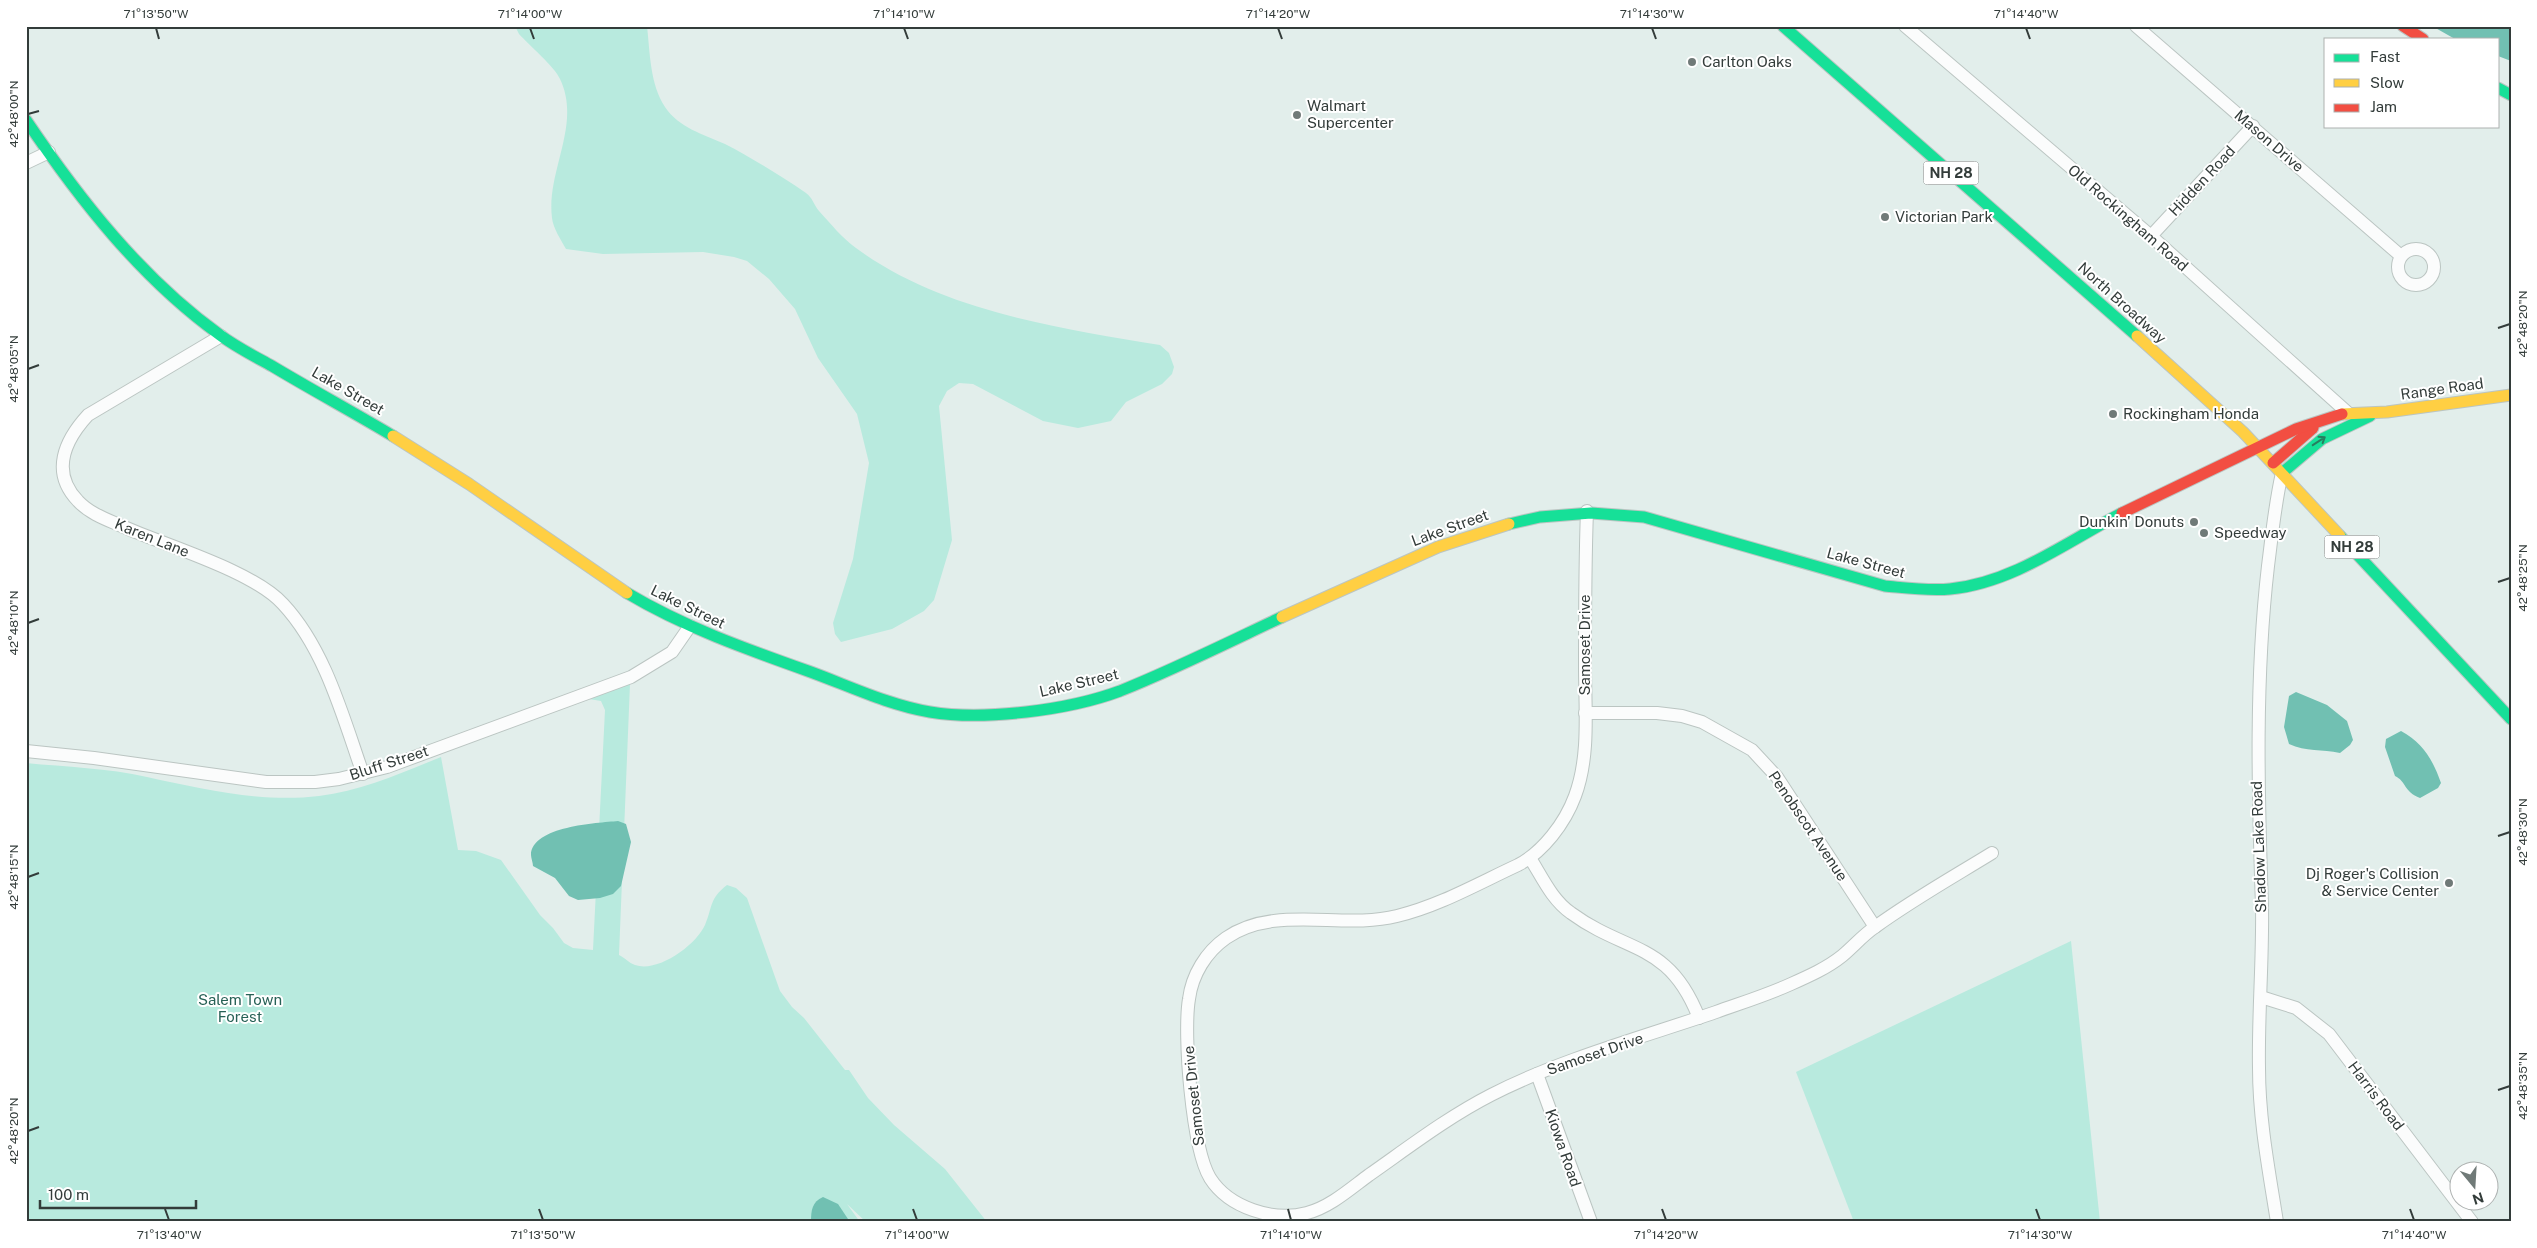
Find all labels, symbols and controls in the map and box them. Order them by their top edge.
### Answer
text: 71°13'50"W [124,7,189,21]
text: 71°14'00"W [498,7,563,21]
text: 71°14'10"W [873,7,936,21]
text: 71°14'20"W [1246,7,1311,21]
text: 71°14'30"W [1620,7,1685,21]
text: 71°14'40"W [1994,7,2059,21]
legend [2324,38,2500,128]
text: Fast [2370,48,2400,65]
place label: Carlton Oaks [1702,53,1792,70]
marker: Carlton Oaks [1686,56,1698,68]
text: Slow [2370,74,2405,91]
text: 42°48'00"N [7,80,21,148]
place label: Walmart Supercenter [1307,97,1394,131]
text: Jam [2370,98,2397,115]
street label: Mason Drive [2231,106,2307,175]
marker: Walmart Supercenter [1291,109,1303,121]
street label: Hidden Road [2165,142,2238,219]
street label: Old Rockingham Road [2065,161,2192,274]
road number: NH 28 [1924,162,1978,184]
place label: Victorian Park [1895,208,1993,225]
marker: Victorian Park [1879,211,1891,223]
street label: North Broadway [2075,259,2170,347]
text: 42°48'20"N [2516,290,2530,358]
text: 42°48'05"N [7,335,21,403]
street label: Lake Street [309,363,388,418]
street label: Range Road [2399,374,2485,403]
place label: Rockingham Honda [2123,405,2259,422]
marker: Rockingham Honda [2107,408,2119,420]
one-way arrow [2312,436,2326,446]
street label: Lake Street [1409,506,1491,549]
place label: Dunkin' Donuts [2079,513,2184,530]
street label: Karen Lane [112,515,192,560]
marker: Dunkin' Donuts [2188,516,2200,528]
place label: Speedway [2214,524,2287,541]
marker: Speedway [2198,527,2210,539]
road number: NH 28 [2324,536,2380,558]
street label: Lake Street [1825,544,1907,581]
text: 42°48'25"N [2516,544,2530,612]
street label: Lake Street [648,581,728,632]
text: 42°48'10"N [7,591,21,655]
street label: Samoset Drive [1576,595,1593,695]
street label: Lake Street [1038,665,1120,700]
street label: Bluff Street [347,742,431,783]
street label: Penobscot Avenue [1765,768,1851,884]
street label: Shadow Lake Road [2248,781,2269,913]
text: 42°48'30"N [2516,798,2530,866]
text: 42°48'15"N [7,844,21,910]
place label: Dj Roger's Collision & Service Center [2306,865,2439,899]
marker: Dj Roger's Collision & Service Center [2443,877,2455,889]
park label: Salem Town Forest [198,991,282,1025]
street label: Samoset Drive [1544,1029,1645,1078]
street label: Samoset Drive [1180,1045,1207,1147]
text: 42°48'35"N [2516,1052,2530,1120]
street label: Harris Road [2345,1058,2408,1134]
text: 42°48'20"N [7,1097,21,1165]
street label: Kiowa Road [1542,1107,1585,1189]
north arrow [2450,1160,2500,1210]
scale bar [40,1178,196,1210]
text: 100 m [48,1186,89,1203]
text: N [2470,1189,2486,1208]
text: 71°13'40"W [137,1228,202,1242]
text: 71°13'50"W [511,1228,576,1242]
text: 71°14'00"W [885,1228,950,1242]
text: 71°14'10"W [1260,1228,1323,1242]
text: 71°14'20"W [1634,1228,1699,1242]
text: 71°14'30"W [2008,1228,2073,1242]
text: 71°14'40"W [2382,1228,2447,1242]

